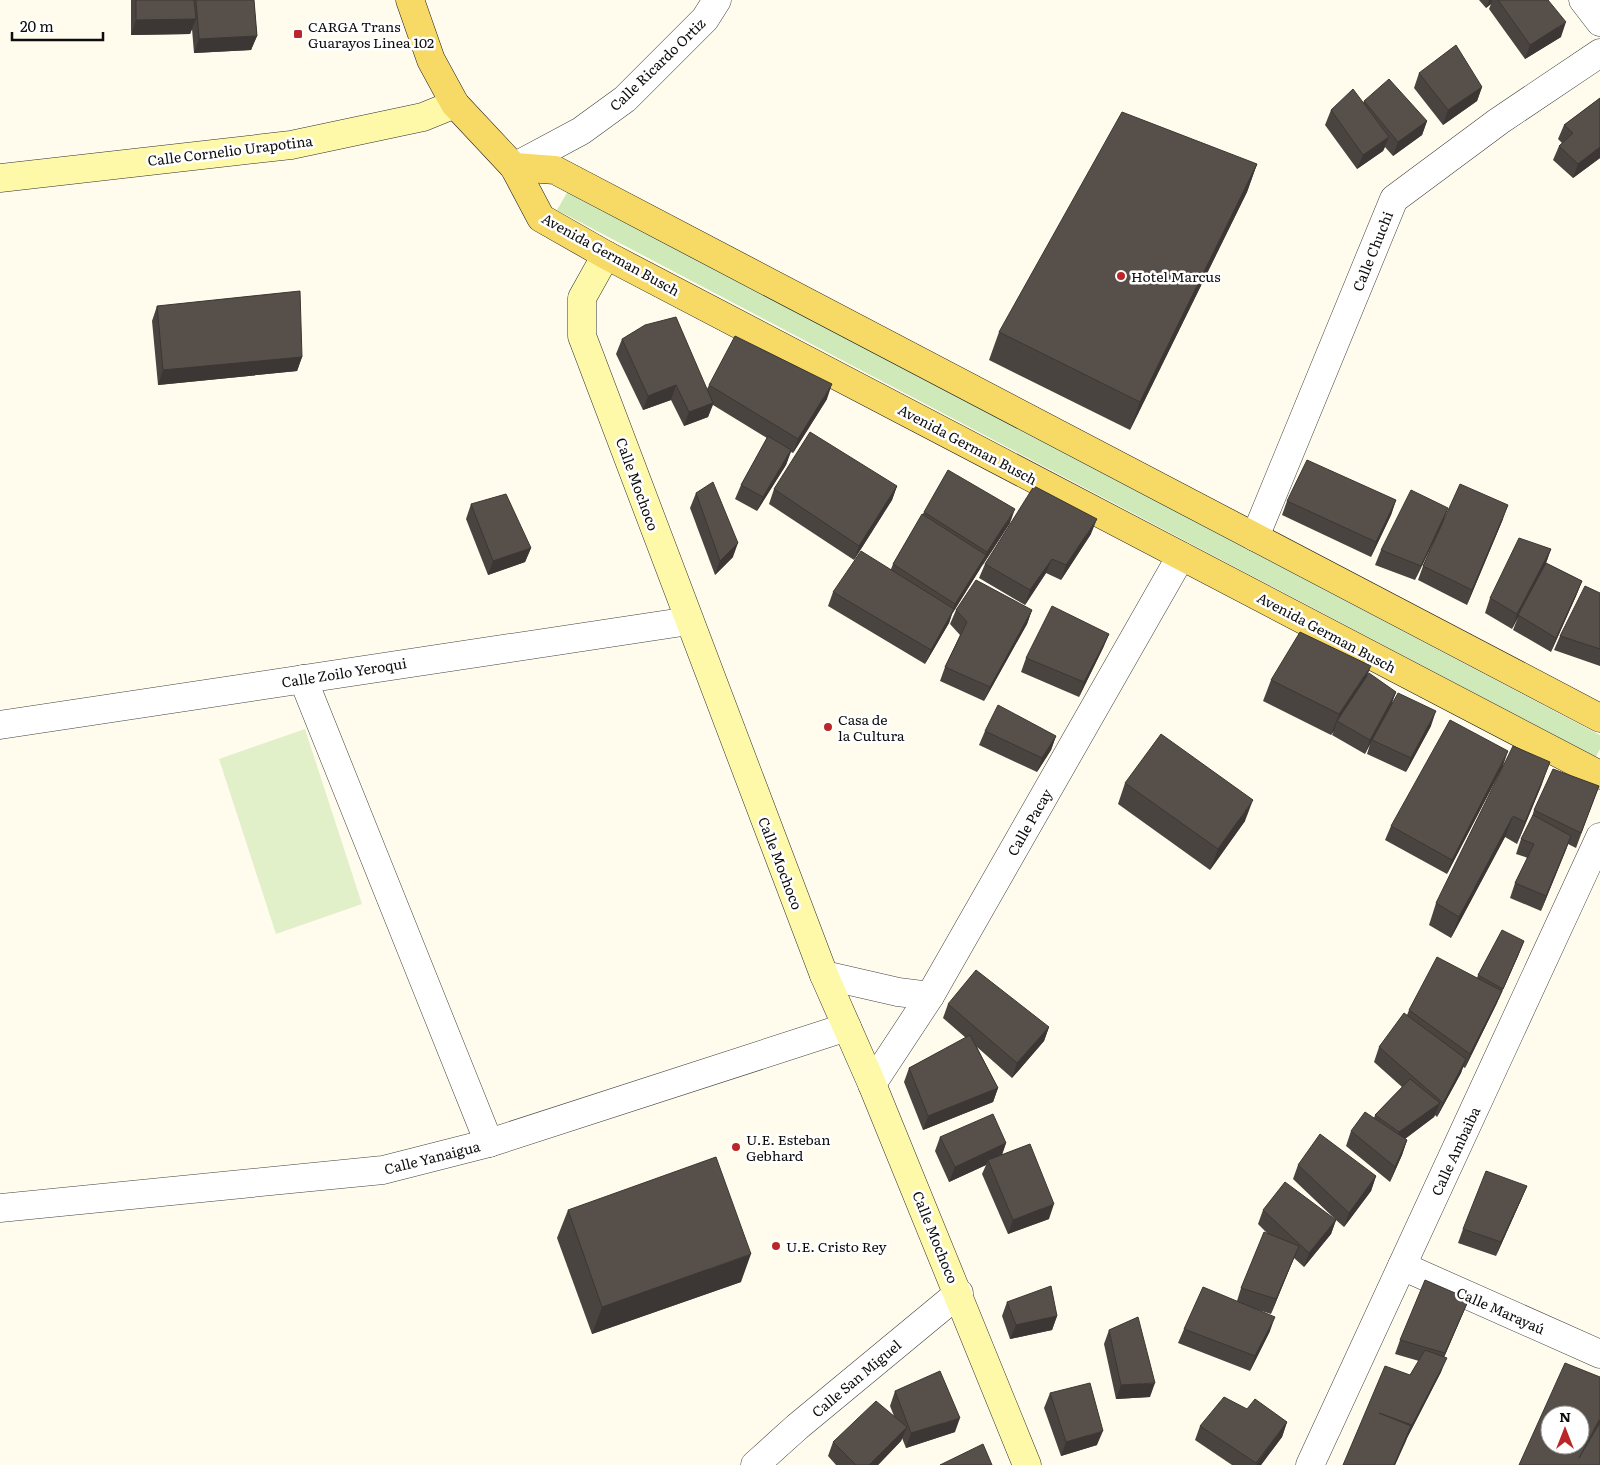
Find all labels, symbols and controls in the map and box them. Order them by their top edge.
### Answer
scale bar [12,10,104,42]
street label: Calle Ricardo Ortiz [605,13,709,115]
text: 20 m [20,14,54,37]
place label: CARGA Trans Guarayos Linea 102 [308,16,434,52]
marker: CARGA Trans Guarayos Linea 102 [292,28,304,40]
street label: Calle Cornelio Urapotina [146,130,314,170]
street label: Avenida German Busch [538,208,684,300]
street label: Calle Chuchi [1347,208,1397,294]
place label: Hotel Marcus [1131,266,1221,286]
marker: Hotel Marcus [1115,270,1127,282]
street label: Avenida German Busch [895,399,1041,489]
street label: Calle Mochoco [612,435,664,533]
street label: Avenida German Busch [1254,587,1400,677]
street label: Calle Zoilo Yeroqui [280,652,408,692]
place label: Casa de la Cultura [838,709,905,745]
marker: Casa de la Cultura [822,721,834,733]
street label: Calle Pacay [1002,784,1057,859]
street label: Calle Mochoco [754,814,808,912]
street label: Calle Ambaiba [1426,1103,1485,1199]
place label: U.E. Esteban Gebhard [746,1129,831,1165]
street label: Calle Yanaigua [382,1135,483,1179]
marker: U.E. Esteban Gebhard [730,1141,742,1153]
street label: Calle Mochoco [908,1188,964,1286]
place label: U.E. Cristo Rey [786,1236,887,1256]
marker: U.E. Cristo Rey [770,1240,782,1252]
street label: Calle Marayaú [1454,1282,1549,1339]
street label: Calle San Miguel [807,1334,905,1421]
north arrow [1540,1405,1590,1455]
text: N [1559,1406,1571,1426]

